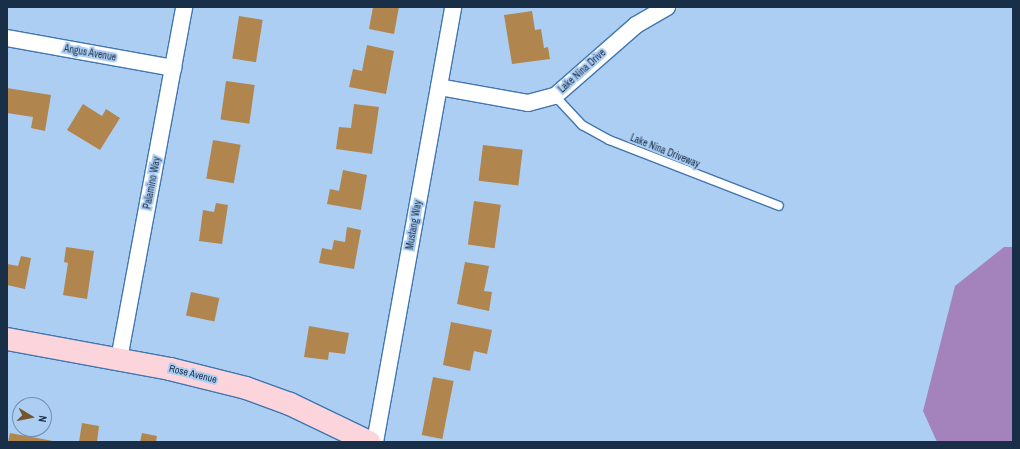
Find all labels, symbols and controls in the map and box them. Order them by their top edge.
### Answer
street label: Angus Avenue [63,42,117,64]
street label: Lake Nina Drive [556,47,608,95]
street label: Lake Nina Driveway [629,132,701,170]
street label: Palamino Way [141,156,163,210]
street label: Mustang Way [404,199,424,251]
street label: Rose Avenue [168,362,218,386]
north arrow [12,397,52,437]
text: N [35,414,50,423]

